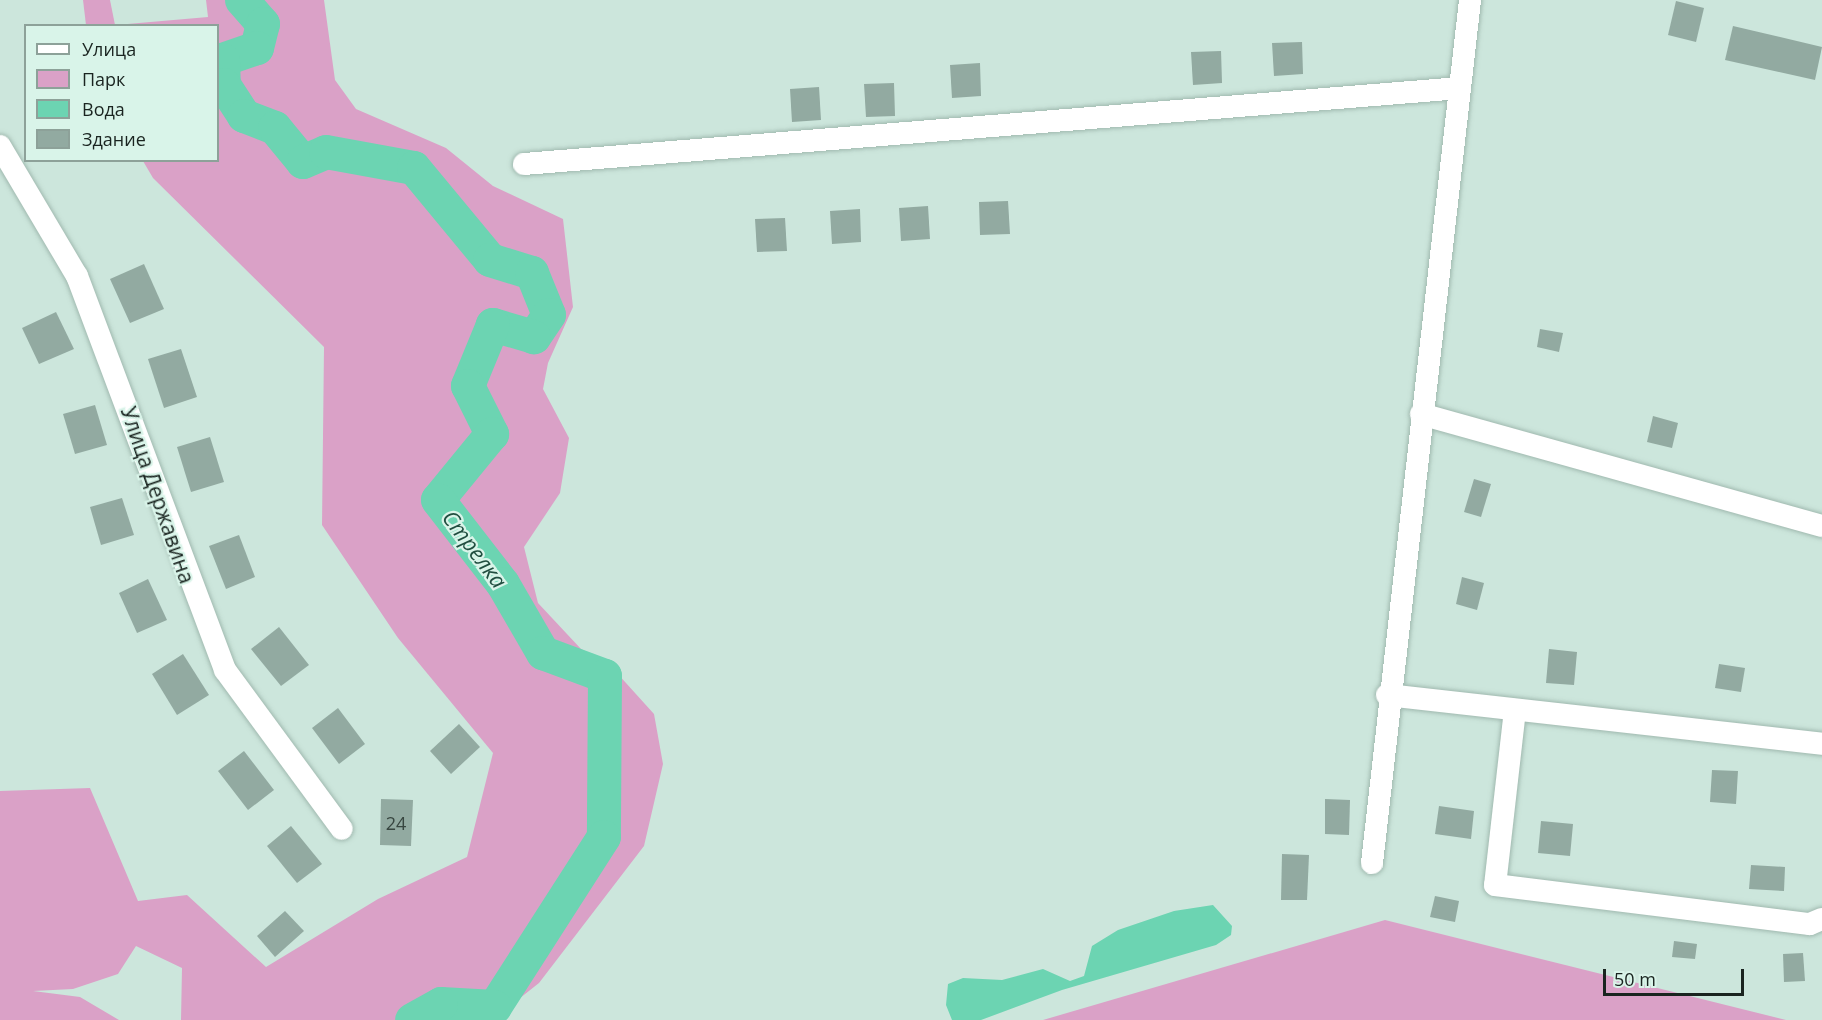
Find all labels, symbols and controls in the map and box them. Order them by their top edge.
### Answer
legend [24,24,219,162]
text: Улица [82,37,136,61]
text: Парк [82,67,125,91]
text: Вода [82,97,125,121]
text: Здание [82,127,146,151]
street label: Улица Державина [116,403,200,587]
water label: Стрелка [437,505,513,593]
house number: 24 [386,812,406,834]
scale bar [1606,957,1747,995]
text: 50 m [1614,967,1656,991]

